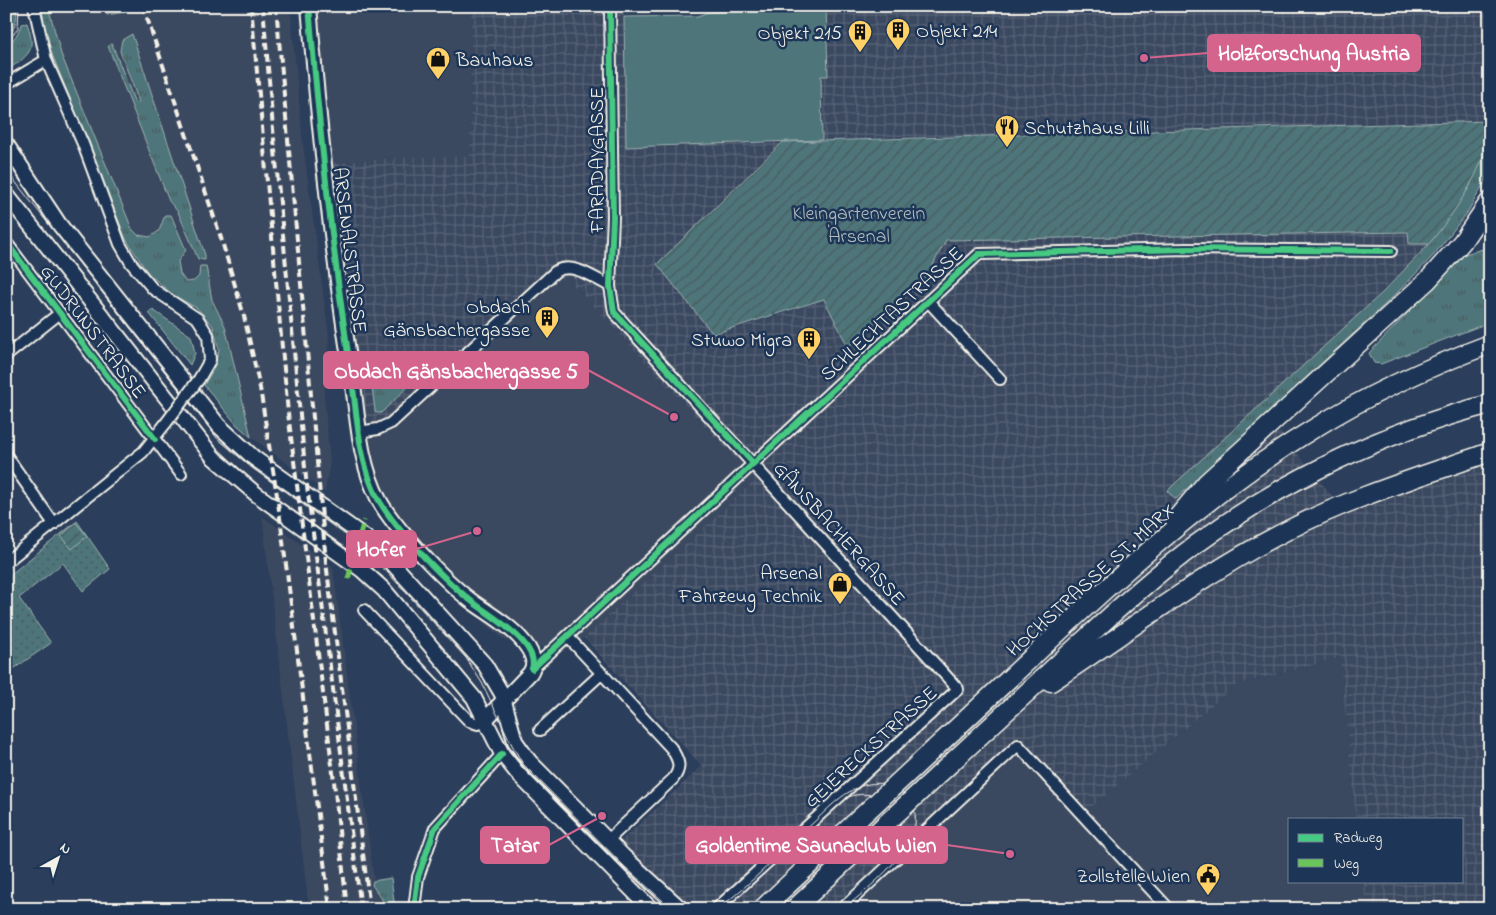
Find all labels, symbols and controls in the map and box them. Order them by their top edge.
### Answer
building icon: Objekt 214 [885,17,911,51]
place label: Objekt 214 [916,18,997,47]
building icon: Objekt 215 [847,19,873,53]
place label: Objekt 215 [758,20,842,49]
callout: Holzforschung Austria [1208,35,1420,71]
text: Holzforschung Austria [1218,40,1410,72]
shop icon: Bauhaus [425,46,451,80]
place label: Bauhaus [455,47,534,76]
street label: FARADAYGASSE [584,87,613,234]
restaurant icon: Schutzhaus Lilli [994,114,1020,148]
place label: Schutzhaus Lilli [1024,115,1150,144]
street label: ARSENALSTRASSE [324,166,373,335]
park label: Kleingartenverein Arsenal [793,200,926,252]
street label: SCHLECHTASTRASSE [814,241,971,389]
street label: GUDRUNSTRASSE [32,259,152,406]
place label: Obdach Gänsbachergasse [383,294,530,347]
building icon: Obdach Gänsbachergasse [534,305,560,339]
building icon: Stuwo Migra [796,326,822,360]
place label: Stuwo Migra [691,327,792,357]
callout: Obdach Gänsbachergasse 5 [324,352,588,388]
text: Obdach Gänsbachergasse 5 [334,358,578,390]
street label: GÄNSBACHERGASSE [765,456,911,613]
street label: HOCHSTRASSE ST. MARX [1001,497,1183,665]
callout: Hofer [347,531,416,567]
text: Hofer [357,536,406,566]
place label: Arsenal Fahrzeug Technik [678,560,822,613]
shop icon: Arsenal Fahrzeug Technik [827,571,853,605]
street label: GEIERECKSTRASSE [798,680,945,816]
legend [1288,818,1464,882]
callout: Tatar [481,827,549,863]
callout: Goldentime Saunaclub Wien [686,827,947,863]
text: Radweg [1334,827,1382,850]
north arrow [32,832,82,882]
text: Tatar [491,832,540,862]
text: Goldentime Saunaclub Wien [696,832,936,862]
text: N [55,838,76,860]
text: Weg [1334,853,1359,876]
public building icon: Zollstelle Wien [1195,862,1221,896]
place label: Zollstelle Wien [1077,863,1190,892]

